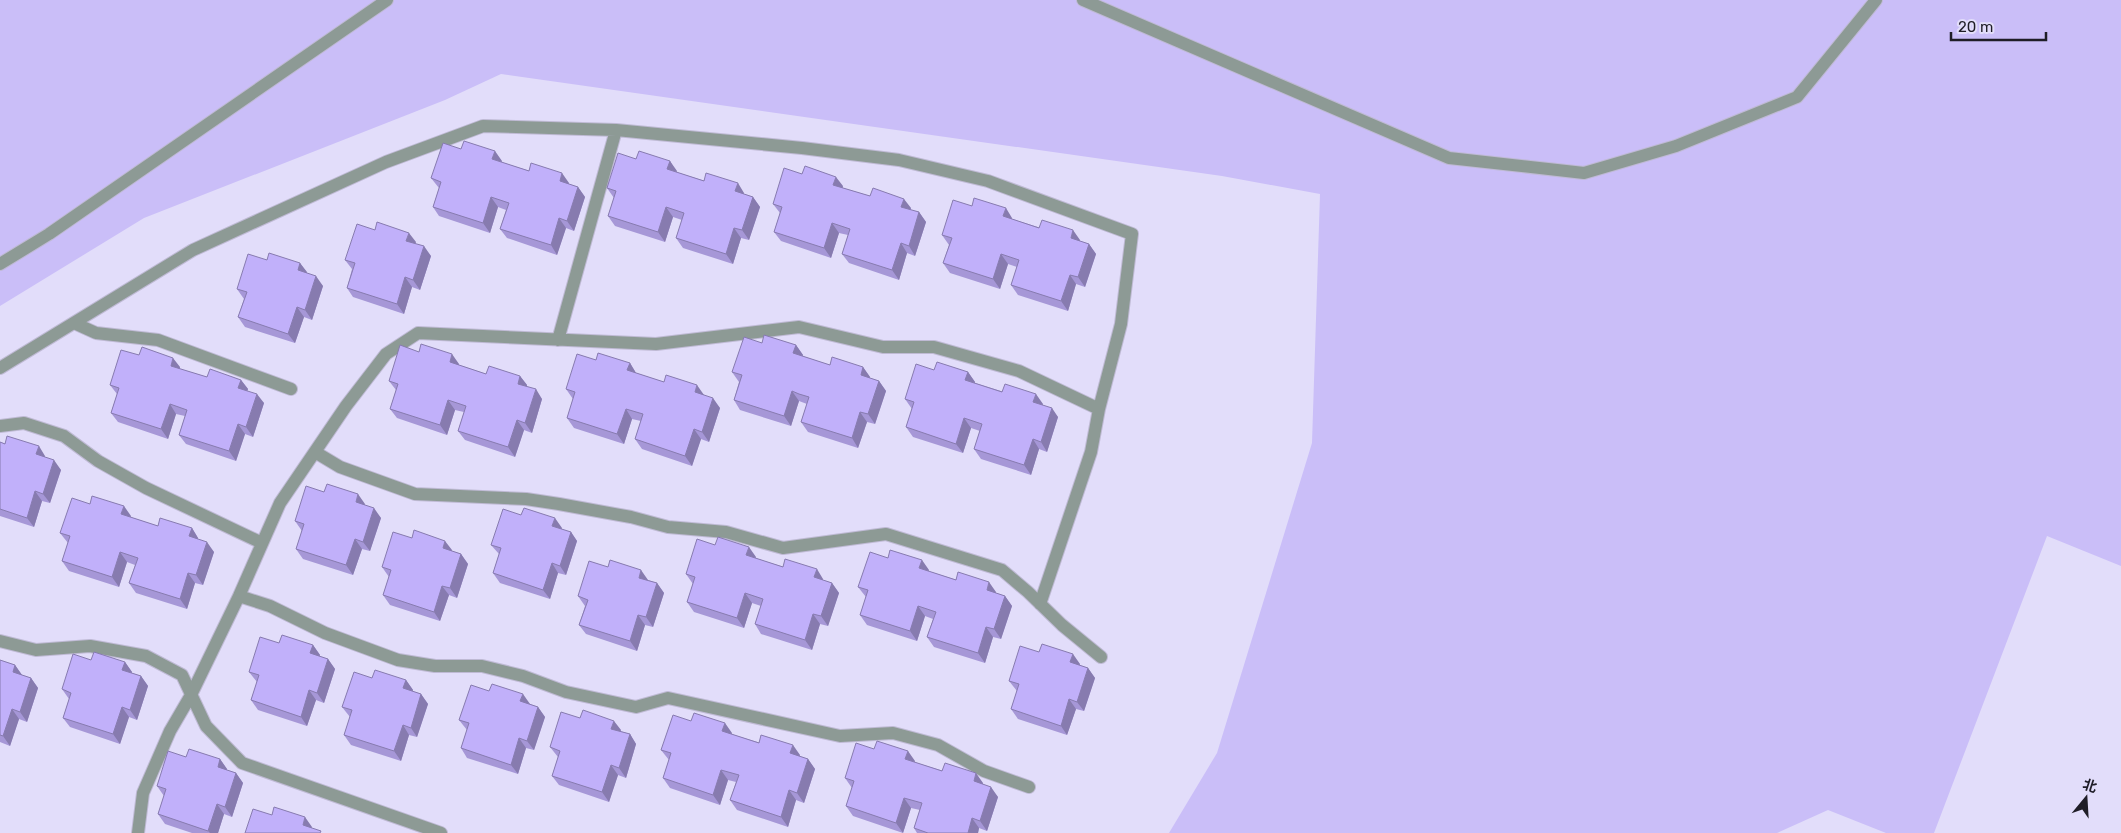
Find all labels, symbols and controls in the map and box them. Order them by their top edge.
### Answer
scale bar [1951,10,2046,42]
text: 20 m [1958,18,1993,36]
north arrow [2061,773,2111,823]
text: 北 [2081,776,2099,796]

